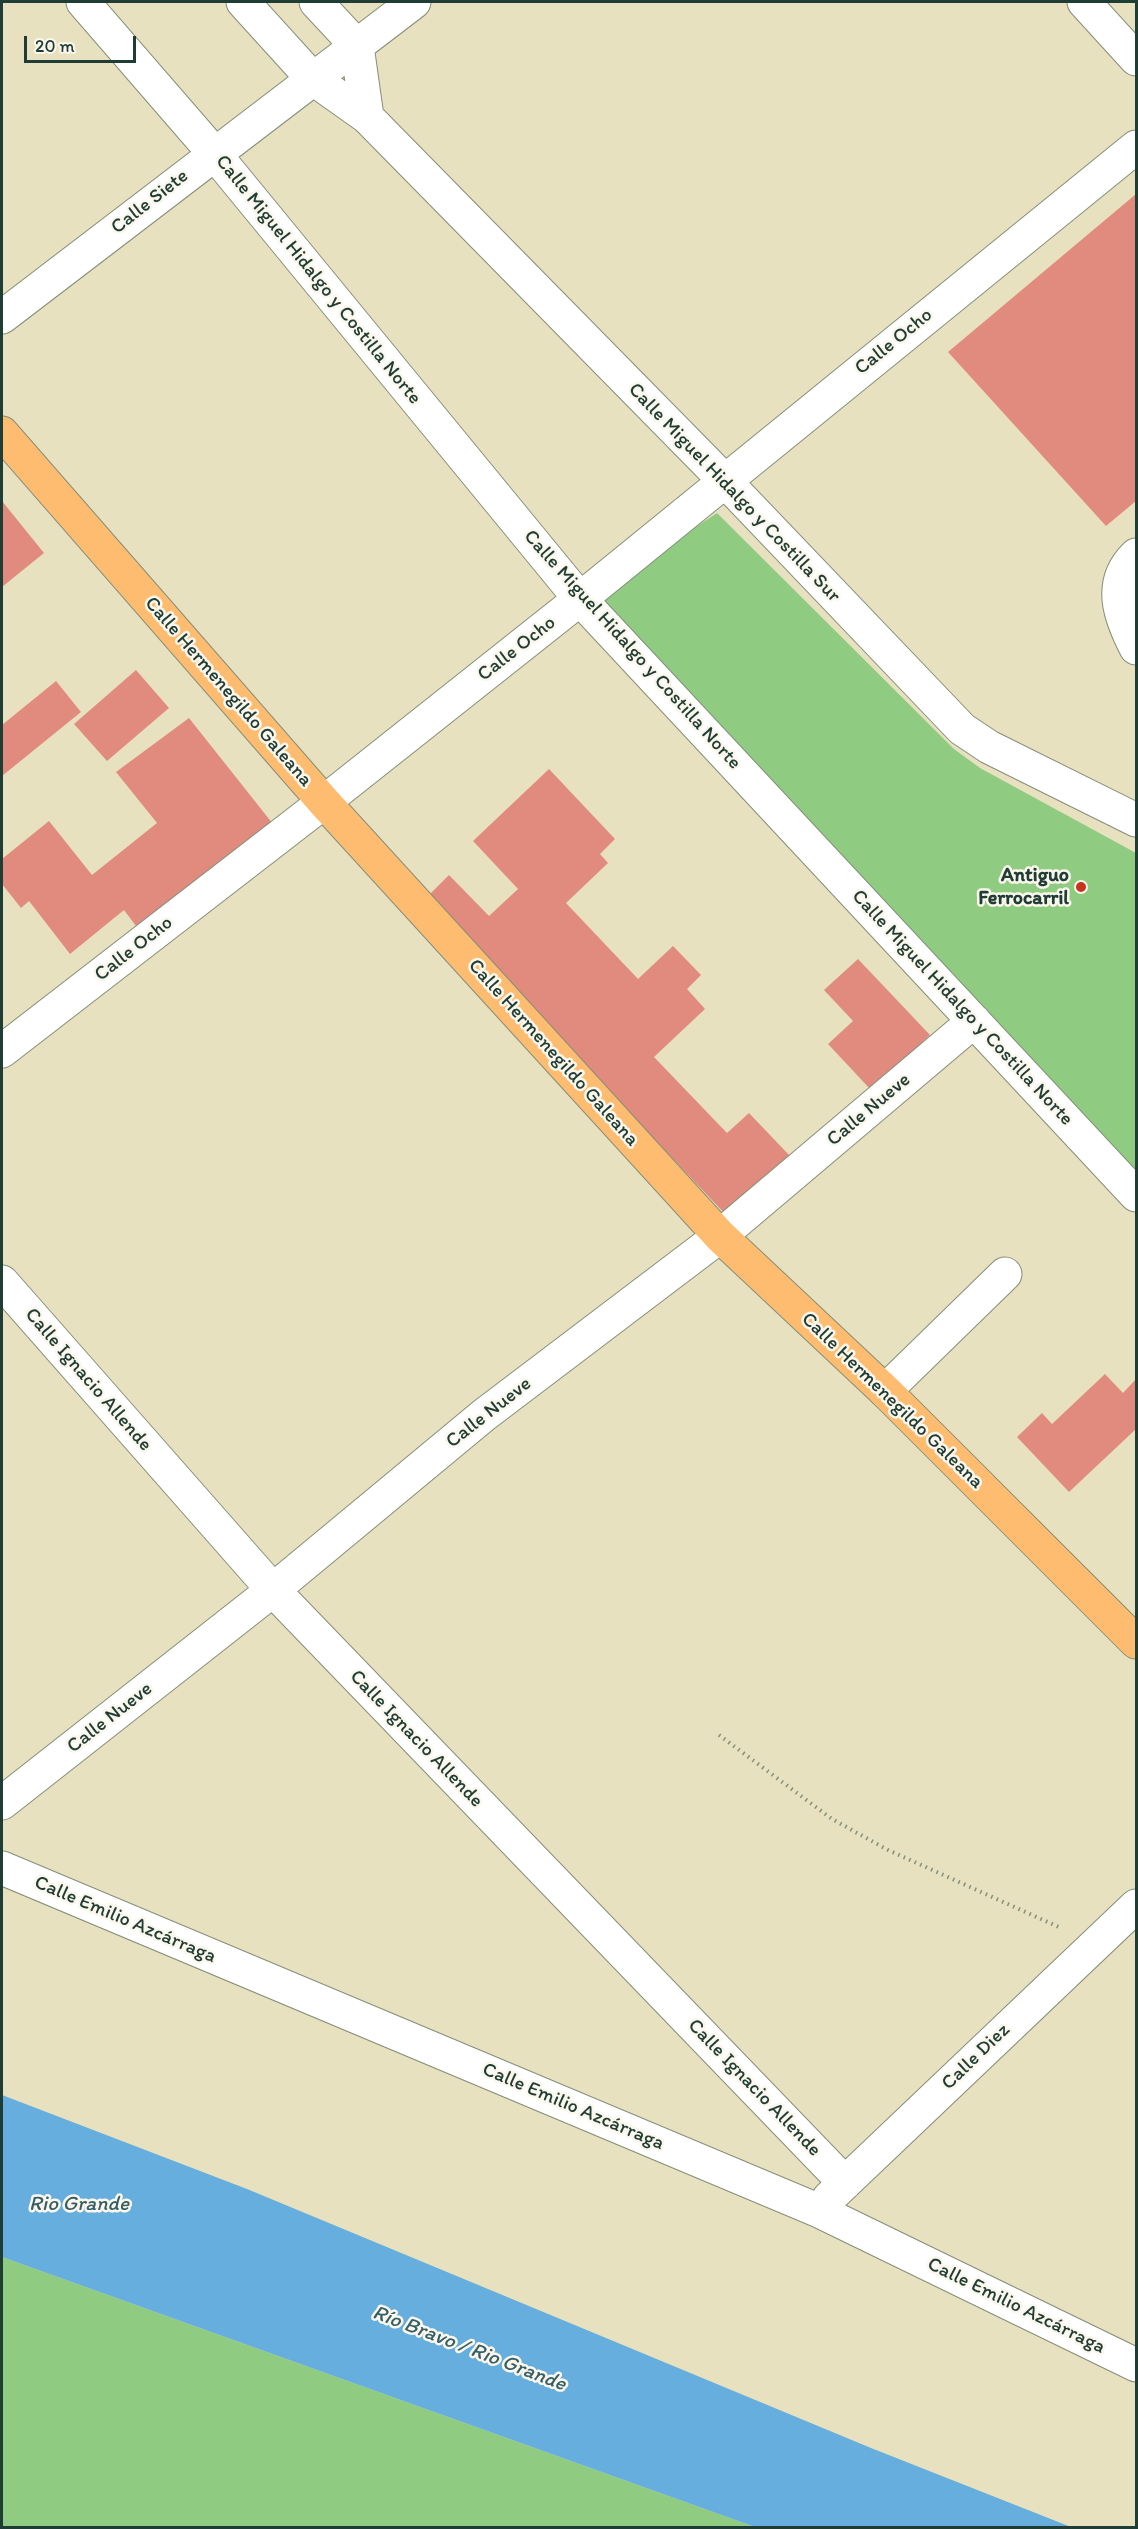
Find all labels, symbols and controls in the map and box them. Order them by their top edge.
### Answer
scale bar [27,24,140,62]
text: 20 m [35,35,75,57]
street label: Calle Miguel Hidalgo y Costilla Norte [210,150,426,410]
street label: Calle Siete [107,164,193,240]
street label: Calle Ocho [850,303,938,381]
street label: Calle Miguel Hidalgo y Costilla Sur [623,378,845,608]
street label: Calle Miguel Hidalgo y Costilla Norte [518,525,746,775]
street label: Calle Hermenegildo Galeana [139,592,317,792]
street label: Calle Ocho [473,611,561,687]
place label: Antiguo Ferrocarril [978,864,1069,911]
marker: Antiguo Ferrocarril [1074,880,1088,894]
street label: Calle Miguel Hidalgo y Costilla Norte [846,885,1078,1131]
street label: Calle Ocho [90,911,178,987]
street label: Calle Hermenegildo Galeana [462,954,644,1152]
street label: Calle Nueve [822,1068,916,1152]
street label: Calle Ignacio Allende [19,1303,157,1457]
street label: Calle Hermenegildo Galeana [796,1308,988,1494]
street label: Calle Nueve [442,1372,536,1454]
street label: Calle Ignacio Allende [344,1665,488,1813]
street label: Calle Nueve [63,1677,157,1759]
street label: Calle Emilio Azcárraga [31,1871,219,1969]
street label: Calle Ignacio Allende [682,2014,826,2162]
street label: Calle Diez [937,2019,1015,2095]
street label: Calle Emilio Azcárraga [479,2058,667,2156]
water label: Rio Grande [29,2192,129,2218]
street label: Calle Emilio Azcárraga [923,2252,1109,2360]
water label: Río Bravo / Rio Grande [369,2301,569,2397]

